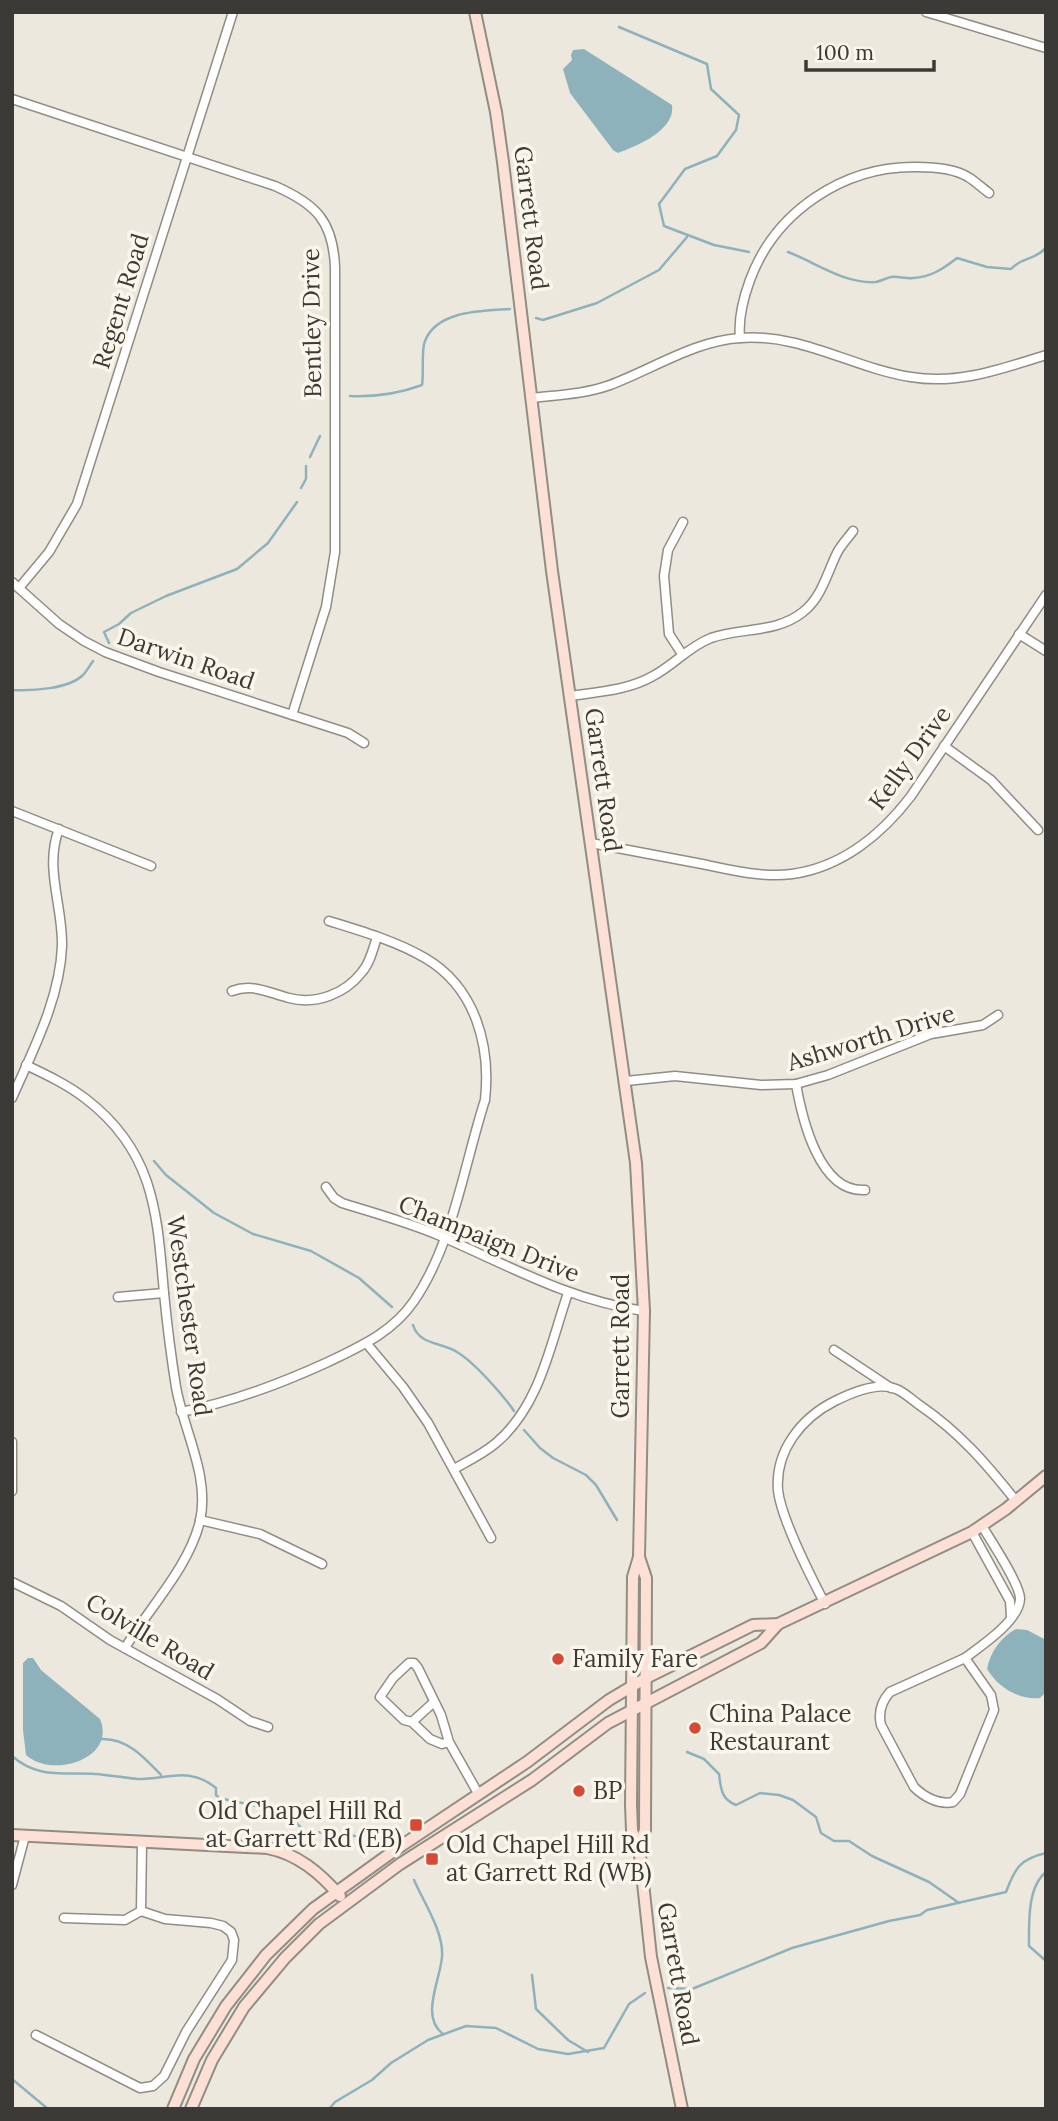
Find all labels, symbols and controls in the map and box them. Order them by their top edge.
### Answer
scale bar [806,28,934,72]
text: 100 m [816,39,874,66]
street label: Garrett Road [507,144,556,292]
street label: Regent Road [85,230,156,372]
street label: Bentley Drive [295,248,328,398]
street label: Darwin Road [113,621,259,696]
street label: Kelly Drive [861,700,958,816]
street label: Garrett Road [578,706,629,854]
street label: Ashworth Drive [782,997,959,1078]
street label: Champaign Drive [394,1188,584,1289]
street label: Westchester Road [160,1214,219,1418]
street label: Garrett Road [605,1274,636,1418]
street label: Colville Road [80,1586,220,1687]
place label: Family Fare [572,1643,698,1674]
marker: Family Fare [550,1651,566,1667]
place label: China Palace Restaurant [709,1698,852,1757]
marker: China Palace Restaurant [687,1720,703,1736]
place label: BP [593,1775,622,1806]
marker: BP [571,1783,587,1799]
place label: Old Chapel Hill Rd at Garrett Rd (EB) [198,1795,402,1854]
marker: Old Chapel Hill Rd at Garrett Rd (EB) [408,1817,424,1833]
place label: Old Chapel Hill Rd at Garrett Rd (WB) [446,1829,652,1888]
marker: Old Chapel Hill Rd at Garrett Rd (WB) [424,1851,440,1867]
street label: Garrett Road [651,1900,706,2048]

